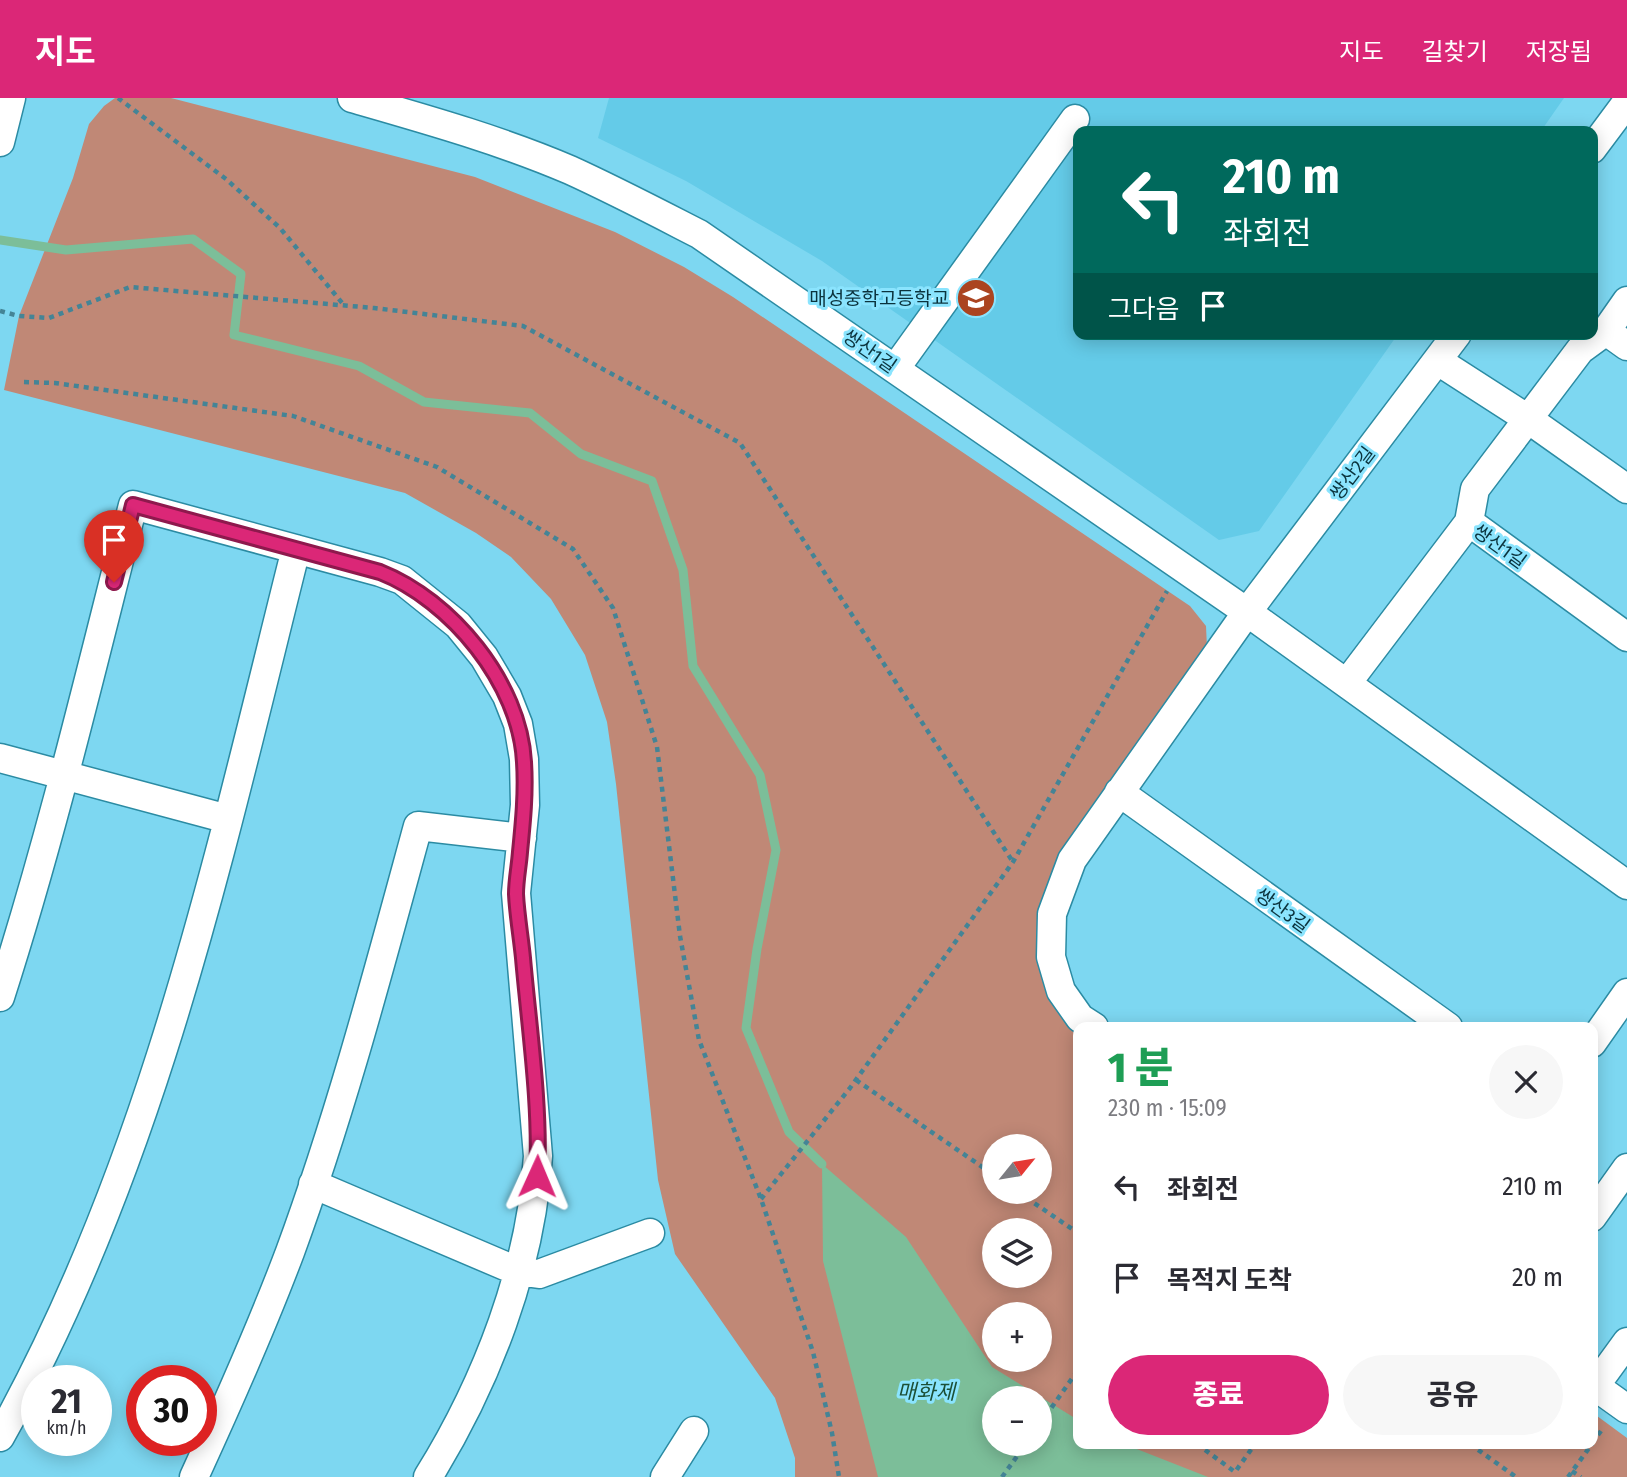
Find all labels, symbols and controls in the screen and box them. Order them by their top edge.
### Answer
text: 지도 [35,32,96,72]
text: 지도 [1339,38,1384,66]
text: 길찾기 [1422,38,1488,66]
text: 저장됨 [1526,38,1592,66]
text: 210 m [1223,147,1340,206]
icon: left [1108,154,1199,245]
text: 좌회전 [1223,214,1311,252]
school or university icon: 매성중학고등학교 [955,277,997,319]
place label: 매성중학고등학교 [809,287,949,310]
icon: arrive [1194,287,1232,325]
text: 그다음 [1108,294,1180,325]
street label: 쌍산1길 [839,325,901,378]
street label: 쌍산2길 [1325,442,1380,505]
pin [84,510,144,582]
street label: 쌍산1길 [1469,520,1531,573]
icon: arrive [95,521,133,559]
street label: 쌍산3길 [1251,883,1314,938]
text: 1 분 [1108,1043,1173,1093]
button: close [1489,1045,1563,1119]
text: 230 m · 15:09 [1108,1094,1227,1122]
north arrow [982,1134,1052,1204]
map controls [982,1134,1052,1456]
position arrow [500,1139,574,1213]
icon: left [1108,1168,1146,1206]
text: 210 m [1502,1171,1563,1202]
text: 좌회전 [1167,1174,1239,1205]
button: layers [982,1218,1052,1288]
icon: arrive [1108,1259,1146,1297]
text: 20 m [1512,1262,1563,1293]
text: 목적지 도착 [1167,1265,1292,1296]
button: + [982,1302,1052,1372]
button: 종료 [1108,1355,1329,1435]
button: 공유 [1343,1355,1563,1435]
speed limit sign: 30 [126,1365,217,1456]
water label: 매화제 [897,1379,958,1405]
text: 21 [51,1380,82,1422]
button: − [982,1386,1052,1456]
text: km/h [46,1417,87,1439]

